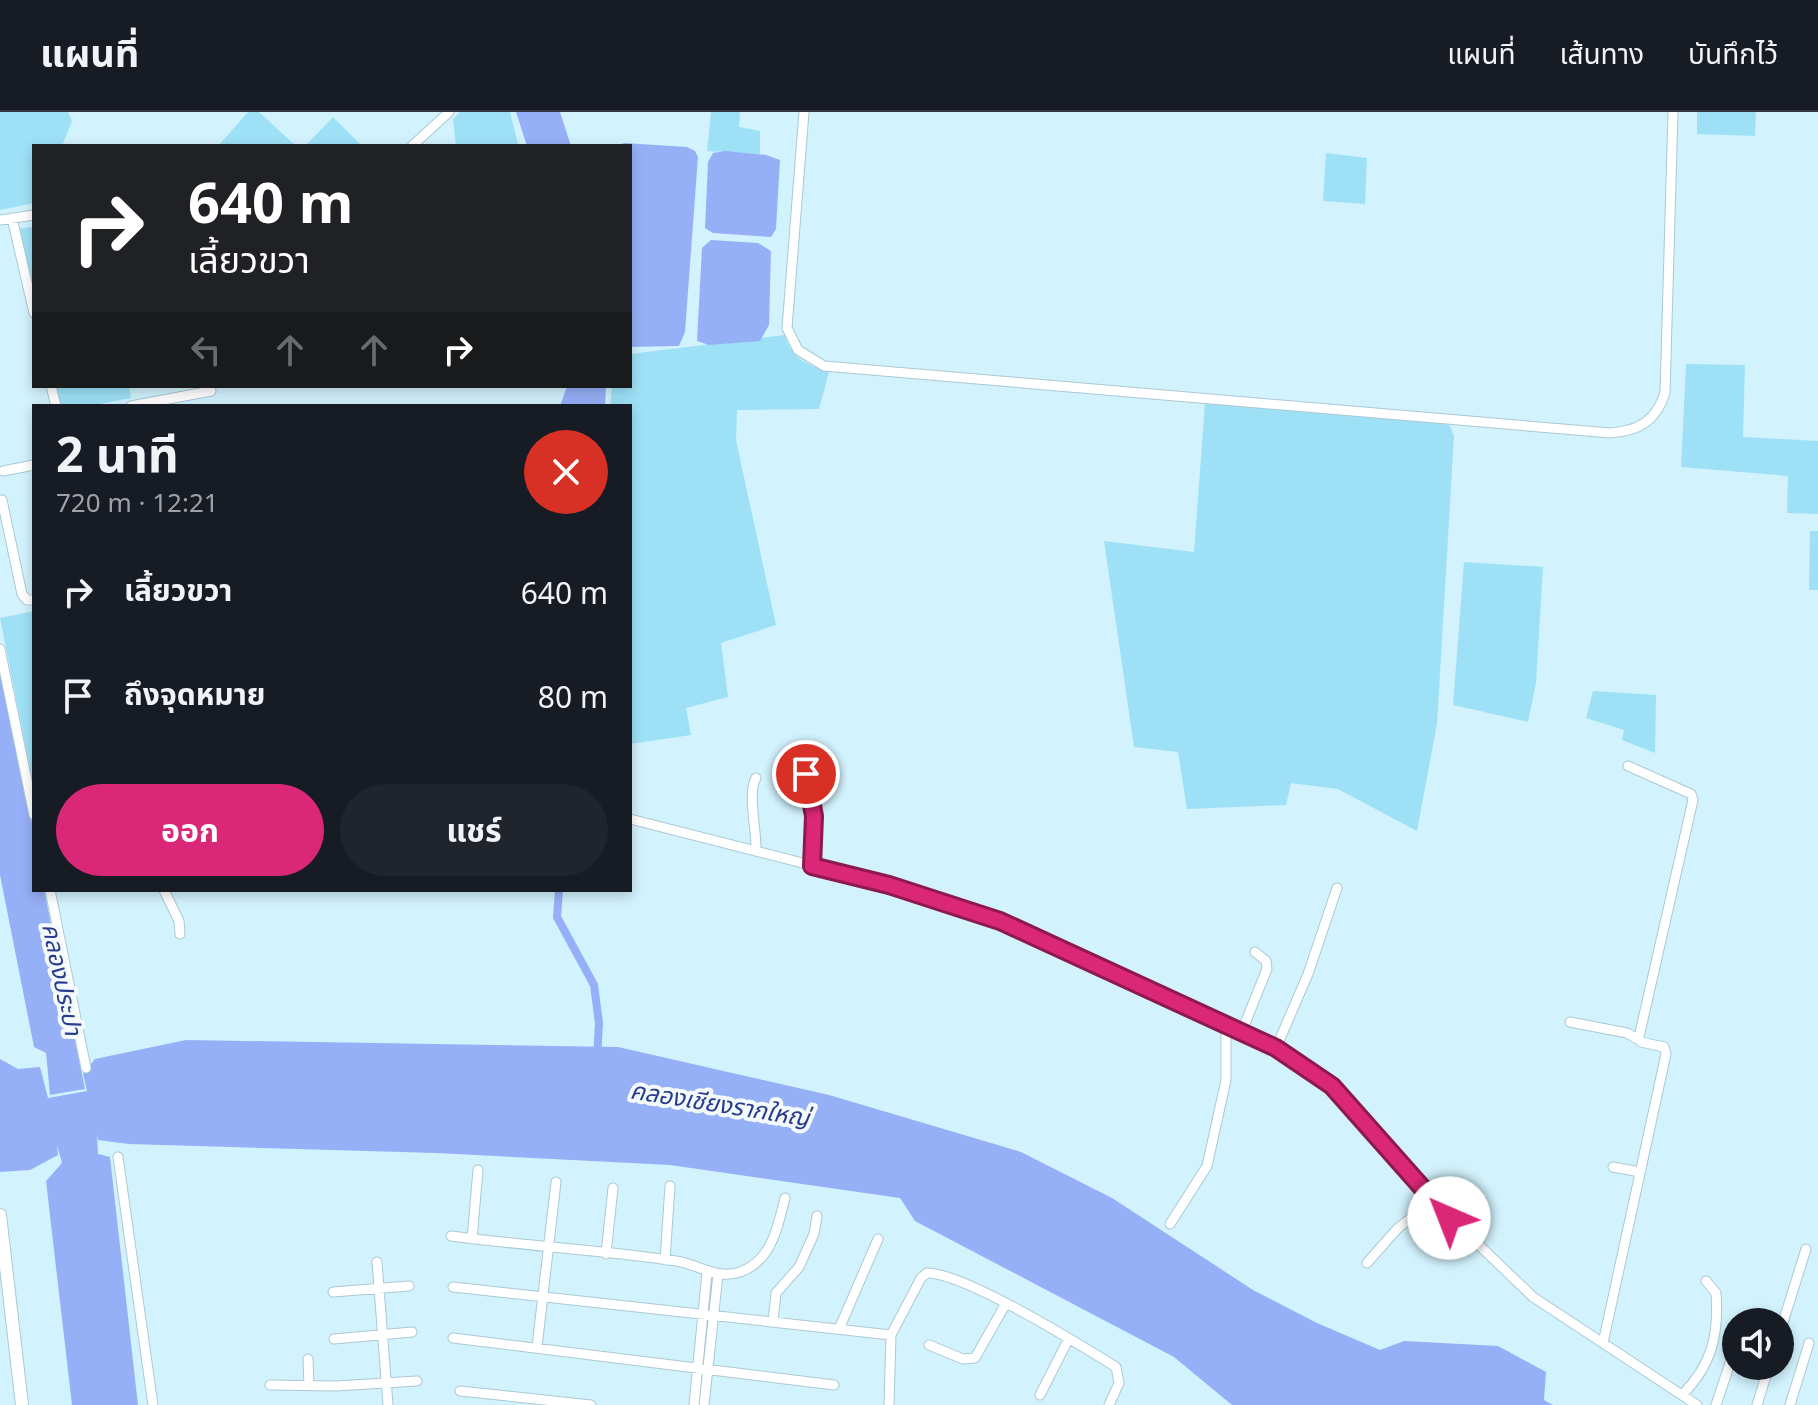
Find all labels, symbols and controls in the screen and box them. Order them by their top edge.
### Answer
text: แผนที่ [40,26,139,78]
text: แผนที่ [1447,34,1515,72]
text: เส้นทาง [1559,34,1644,72]
text: บันทึกไว้ [1688,34,1778,72]
text: 640 m [188,163,353,239]
icon: right [56,176,160,280]
text: เลี้ยวขวา [188,235,310,284]
icon: left [184,328,228,372]
icon: ahead [268,328,312,372]
icon: ahead [352,328,396,372]
icon: right [436,328,480,372]
text: 2 นาที [56,421,179,486]
button: close [524,430,608,514]
text: 720 m · 12:21 [56,484,219,520]
text: เลี้ยวขวา [124,569,232,610]
icon: right [56,570,100,614]
text: 640 m [521,572,608,613]
text: ถึงจุดหมาย [124,673,265,714]
icon: arrive [56,674,100,718]
text: 80 m [538,676,608,717]
pin [772,740,840,808]
icon: arrive [784,752,828,796]
button: ออก [56,784,324,876]
button: แชร์ [340,784,608,876]
water label: คลองประปา [35,920,91,1039]
water label: คลองเชียงรากใหญ่ [628,1073,815,1134]
position arrow [1407,1176,1491,1260]
map controls [1722,1308,1794,1380]
button: sound [1722,1308,1794,1380]

